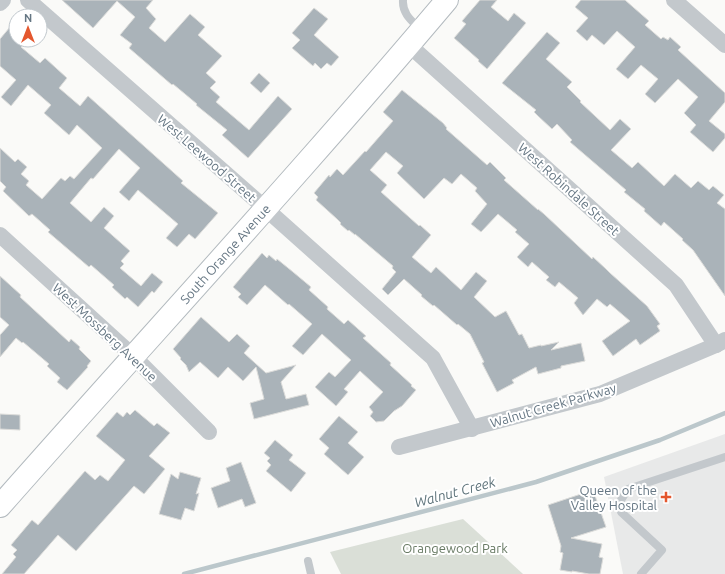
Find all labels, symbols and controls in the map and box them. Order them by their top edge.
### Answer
north arrow [8,8,48,48]
text: N [24,12,32,24]
street label: West Leewood Street [155,111,259,205]
street label: West Robindale Street [516,140,622,238]
street label: South Orange Avenue [177,201,273,306]
street label: West Mossberg Avenue [50,280,160,384]
street label: Walnut Creek Parkway [488,380,618,430]
water label: Walnut Creek [413,473,498,510]
place label: Queen of the Valley Hospital [571,483,658,512]
marker: Queen of the Valley Hospital [660,491,672,503]
park label: Orangewood Park [402,541,508,555]

